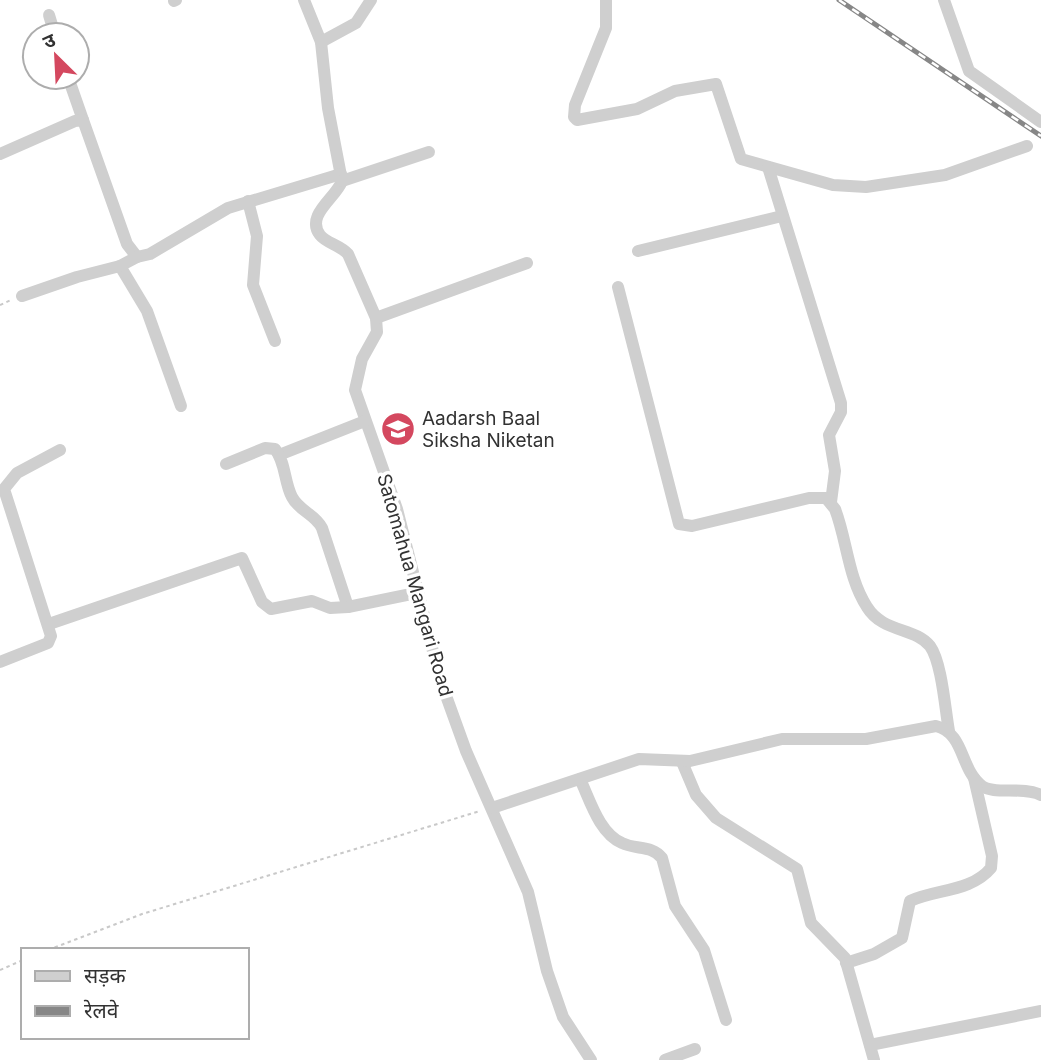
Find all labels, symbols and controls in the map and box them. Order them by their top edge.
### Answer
north arrow [21,21,91,91]
text: उ [40,28,60,54]
place label: Aadarsh Baal Siksha Niketan [422,407,555,452]
school or university icon: Aadarsh Baal Siksha Niketan [379,410,417,448]
street label: Satomahua Mangari Road [372,471,458,699]
legend [21,948,248,1039]
text: सड़क [84,963,126,988]
text: रेलवे [83,998,119,1023]

